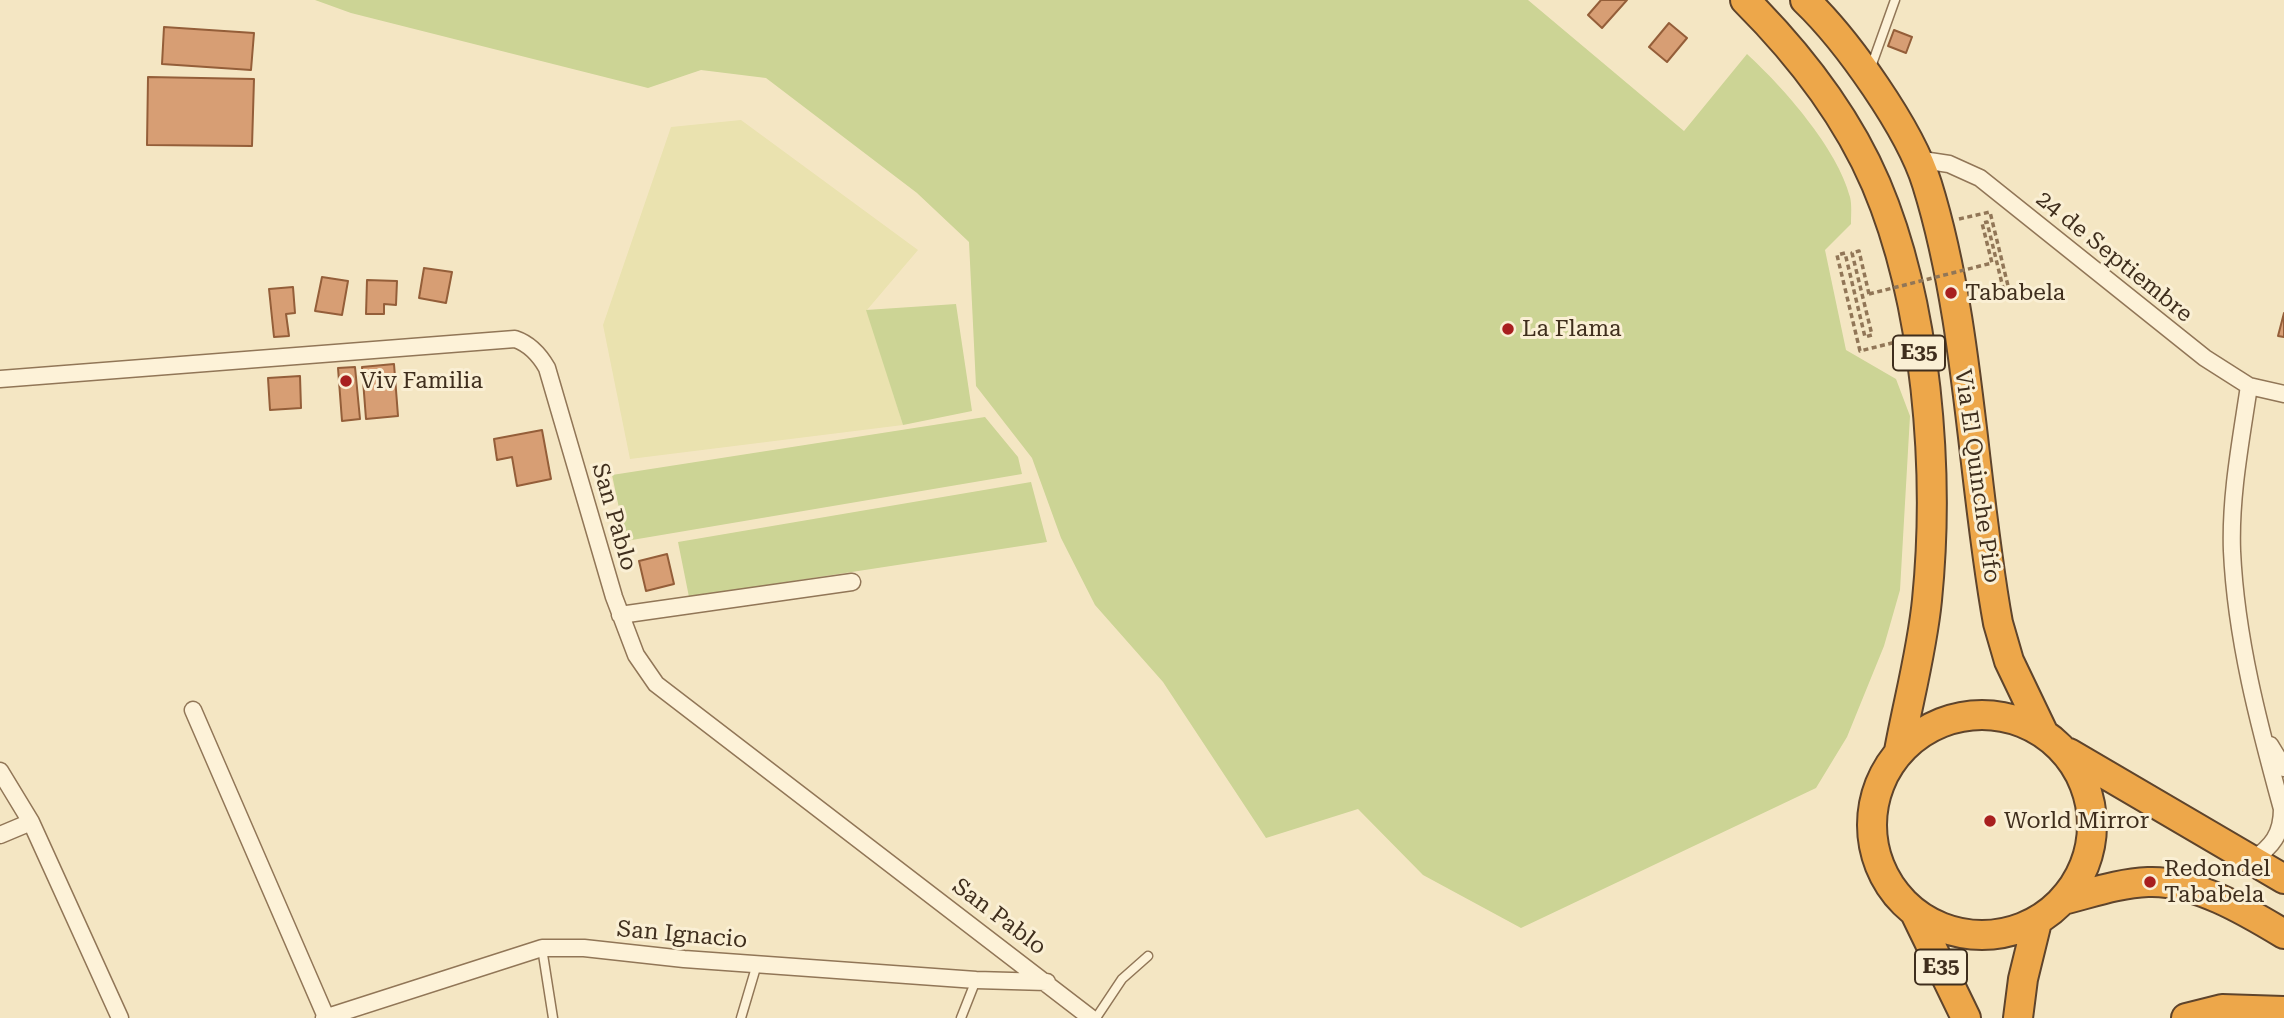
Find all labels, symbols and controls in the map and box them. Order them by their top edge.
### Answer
street label: 24 de Septiembre [2030,186,2198,328]
place label: Tababela [1965,279,2065,307]
marker: Tababela [1943,285,1959,301]
place label: La Flama [1522,315,1622,343]
marker: La Flama [1500,321,1516,337]
road number: E35 [1893,336,1945,370]
place label: Viv Familia [360,367,483,395]
street label: Via El Quinche Pifo [1948,367,2006,585]
marker: Viv Familia [338,373,354,389]
street label: San Pablo [586,460,642,574]
place label: World Mirror [2004,807,2149,835]
marker: World Mirror [1982,813,1998,829]
place label: Redondel Tababela [2164,855,2270,909]
street label: San Pablo [947,873,1051,961]
marker: Redondel Tababela [2142,874,2158,890]
street label: San Ignacio [616,916,748,954]
road number: E35 [1915,950,1967,984]

